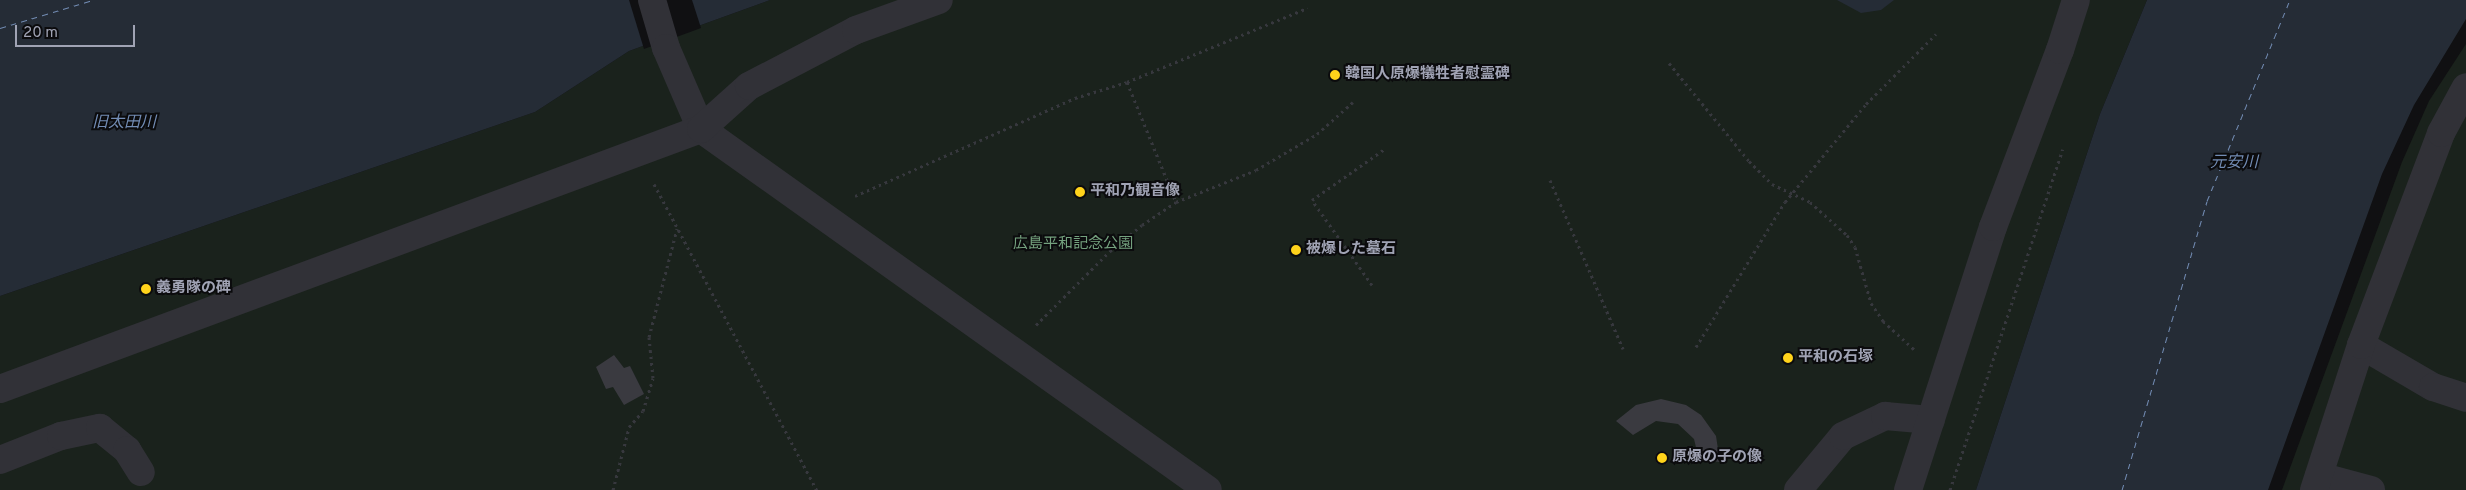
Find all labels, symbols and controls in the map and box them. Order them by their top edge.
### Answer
scale bar [18,15,138,47]
text: 20 m [23,24,58,43]
place label: 韓国人原爆犠牲者慰霊碑 [1345,66,1510,84]
marker: 韓国人原爆犠牲者慰霊碑 [1329,69,1341,81]
water label: 旧太田川 [92,113,156,133]
water label: 元安川 [2210,153,2258,173]
place label: 平和乃観音像 [1090,183,1180,201]
marker: 平和乃観音像 [1074,186,1086,198]
park label: 広島平和記念公園 [1013,236,1133,254]
place label: 被爆した墓石 [1306,241,1396,259]
marker: 被爆した墓石 [1290,244,1302,256]
place label: 義勇隊の碑 [156,280,231,298]
marker: 義勇隊の碑 [140,283,152,295]
place label: 平和の石塚 [1798,349,1873,367]
marker: 平和の石塚 [1782,352,1794,364]
place label: 原爆の子の像 [1672,449,1762,467]
marker: 原爆の子の像 [1656,452,1668,464]

